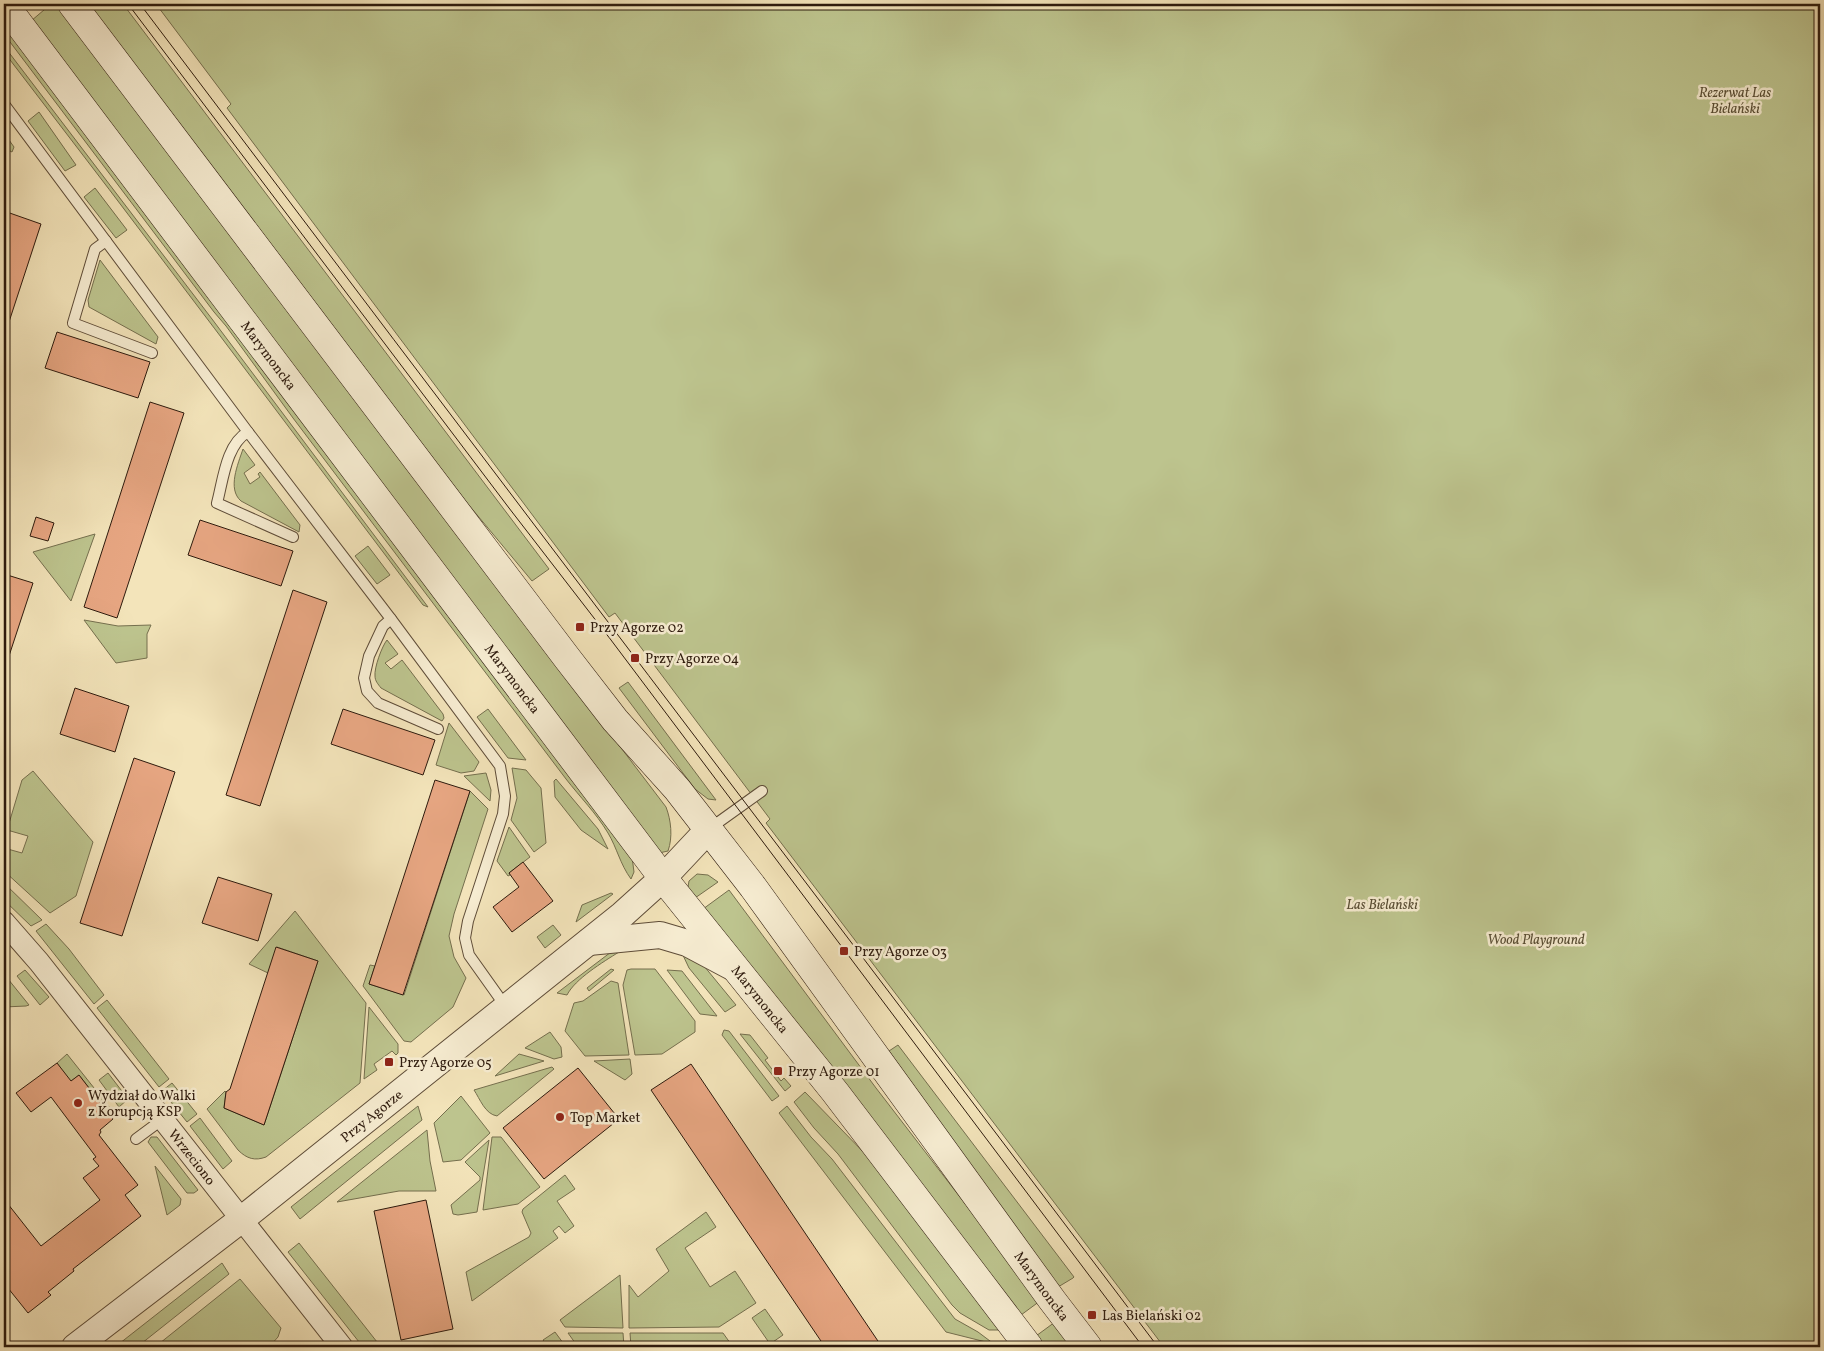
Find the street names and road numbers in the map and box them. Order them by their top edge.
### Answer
street label: Marymoncka [235,318,300,395]
street label: Marymoncka [479,641,544,718]
street label: Marymoncka [726,962,792,1038]
street label: Przy Agorze [337,1086,408,1148]
street label: Wrzeciono [163,1126,219,1190]
street label: Marymoncka [1009,1248,1073,1326]

